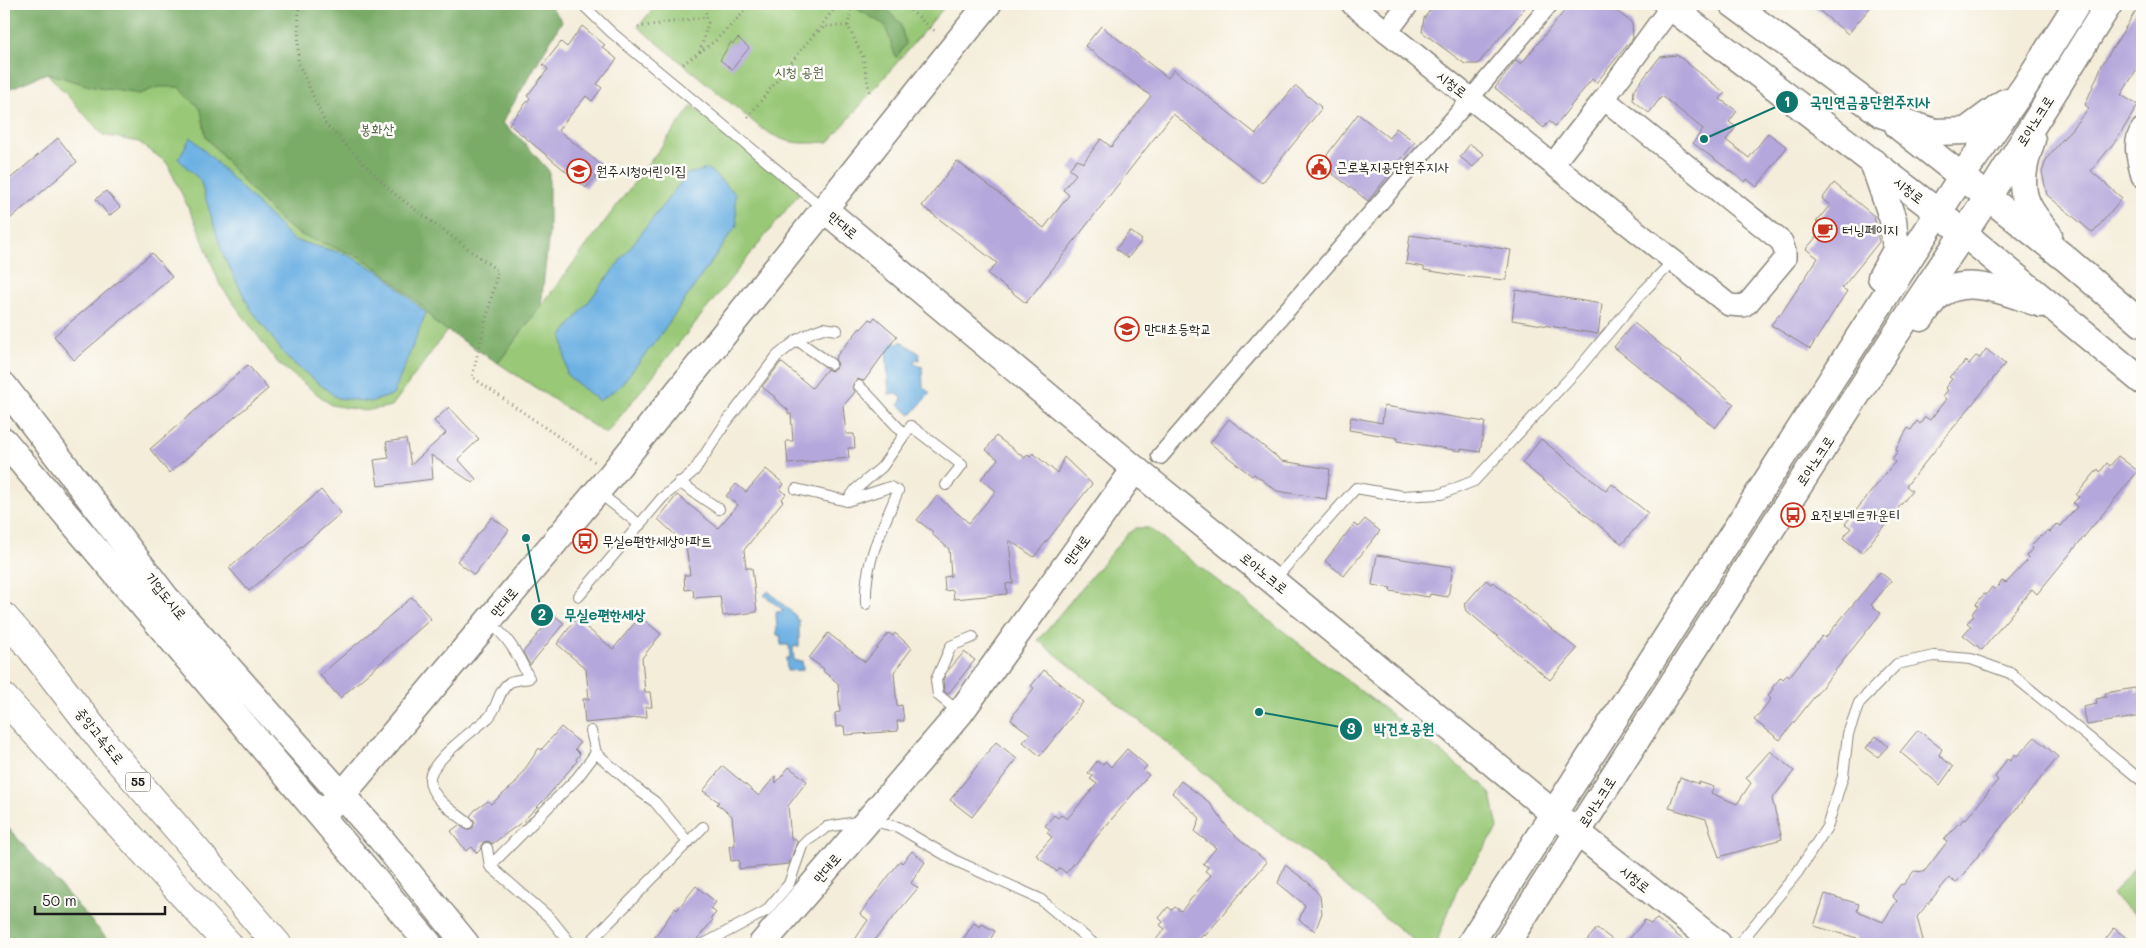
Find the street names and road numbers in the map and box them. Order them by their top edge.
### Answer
street label: 시청로 [1433,66,1471,101]
street label: 로아노크로 [2012,92,2058,150]
street label: 시청로 [1890,172,1928,207]
street label: 만대로 [824,206,862,243]
street label: 로아노크로 [1791,432,1838,490]
street label: 만대로 [1059,530,1094,569]
street label: 로아노크로 [1236,548,1292,598]
street label: 기업도시로 [141,568,191,624]
street label: 만대로 [485,583,522,621]
street label: 중앙고속도로 [72,703,129,768]
road number: 55 [126,772,150,792]
street label: 로아노크로 [1574,773,1620,831]
street label: 만대로 [808,849,845,887]
street label: 시청로 [1616,861,1654,897]

